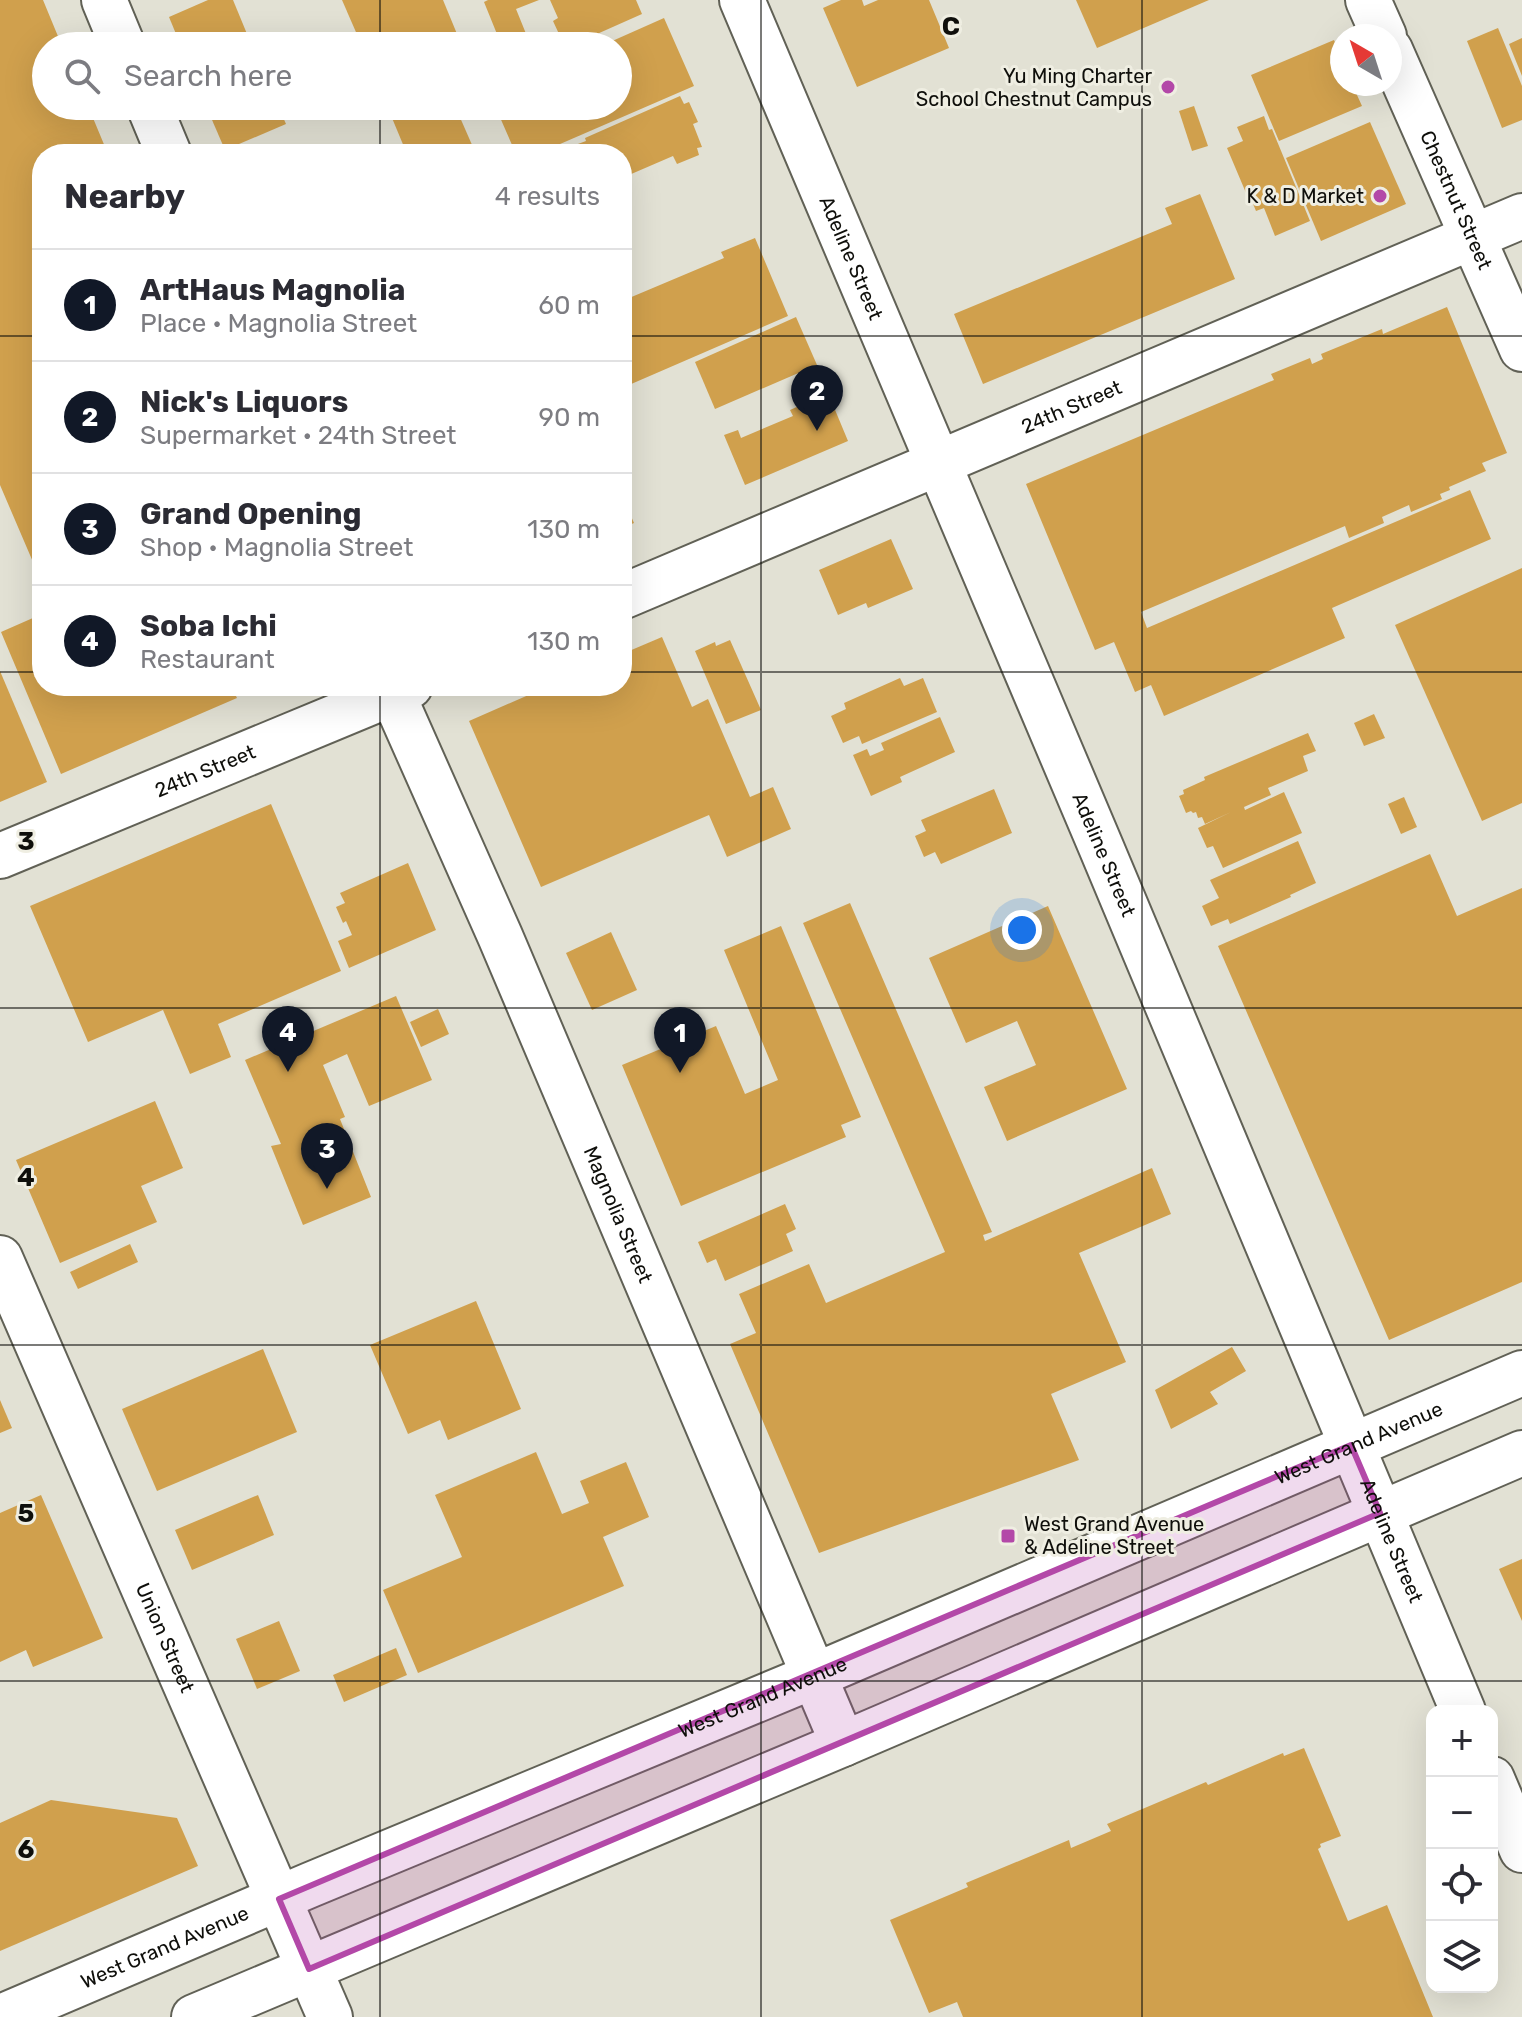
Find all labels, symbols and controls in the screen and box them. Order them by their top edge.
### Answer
text: C [942,11,960,42]
north arrow [1330,24,1402,96]
search box [32,32,632,120]
icon: search [60,54,104,98]
text: Search here [124,58,292,94]
place label: Yu Ming Charter School Chestnut Campus [916,64,1152,111]
marker: Yu Ming Charter School Chestnut Campus [1159,78,1177,96]
street label: Chestnut Street [1415,127,1497,273]
text: Nearby [64,176,185,217]
text: 4 results [495,181,600,212]
place label: K & D Market [1247,184,1364,208]
marker: K & D Market [1371,187,1389,205]
street label: Adeline Street [814,192,888,324]
text: ArtHaus Magnolia [140,272,405,308]
text: 1 [84,290,96,321]
text: 60 m [538,290,600,321]
text: Place · Magnolia Street [140,308,417,339]
pin: 2 [791,365,843,431]
street label: 24th Street [1018,375,1125,439]
text: Nick's Liquors [140,384,348,420]
text: 2 [82,402,98,433]
text: 90 m [539,402,600,433]
text: Supermarket · 24th Street [140,420,457,451]
text: Grand Opening [140,496,362,532]
text: 3 [81,514,99,545]
text: 130 m [527,514,600,545]
text: Shop · Magnolia Street [140,532,413,563]
text: Soba Ichi [140,608,277,644]
text: 4 [81,626,99,657]
text: 130 m [527,626,600,657]
text: Restaurant [140,644,275,675]
street label: 24th Street [151,739,259,802]
street label: Adeline Street [1067,789,1141,920]
text: 3 [17,826,35,857]
your location [1002,910,1042,950]
pin: 4 [262,1006,314,1072]
pin: 1 [654,1007,706,1073]
pin: 3 [301,1123,353,1189]
street label: Magnolia Street [579,1143,658,1286]
text: 4 [17,1162,35,1193]
street label: West Grand Avenue [1271,1396,1446,1489]
street label: Adeline Street [1355,1475,1428,1606]
text: 5 [18,1498,34,1529]
place label: West Grand Avenue & Adeline Street [1024,1512,1204,1559]
marker: West Grand Avenue & Adeline Street [999,1527,1017,1545]
street label: Union Street [131,1579,200,1696]
street label: West Grand Avenue [675,1651,850,1743]
map controls [1426,1705,1498,1993]
button: + [1426,1705,1498,1777]
button: − [1426,1777,1498,1849]
text: 6 [18,1834,35,1865]
button: locate [1426,1849,1498,1921]
street label: West Grand Avenue [77,1901,252,1994]
button: layers [1426,1921,1498,1993]

